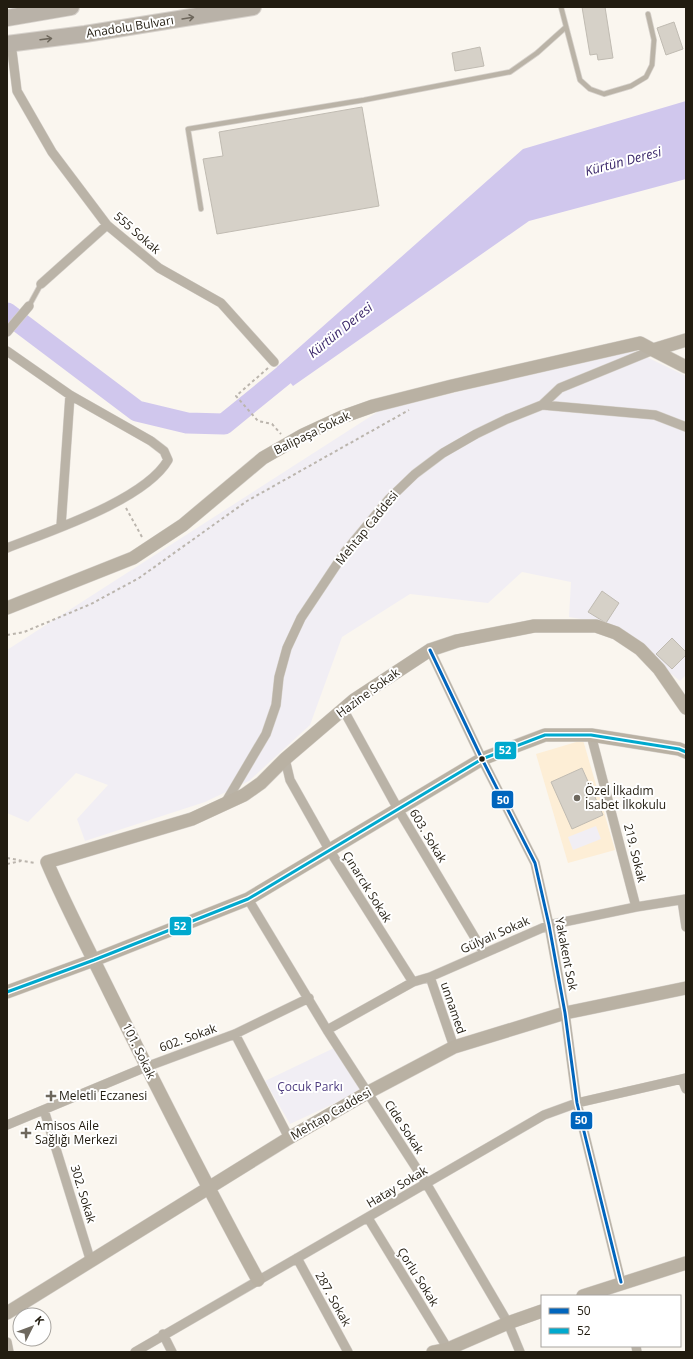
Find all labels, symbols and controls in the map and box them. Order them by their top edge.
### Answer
street label: Anadolu Bulvarı [85,11,175,42]
one-way arrow [181,13,194,21]
one-way arrow [39,35,52,43]
water label: Kürtün Deresi [583,142,664,180]
street label: 555 Sokak [110,208,165,258]
water label: Kürtün Deresi [304,298,377,362]
street label: Balipaşa Sokak [271,406,353,458]
street label: Mehtap Caddesi [331,487,402,568]
street label: Hazine Sokak [333,663,403,721]
line badge: 52 [494,741,517,760]
text: 52 [499,742,511,757]
unlabelled marker [477,754,487,764]
place label: Özel İlkadım İsabet İlkokulu [585,782,666,813]
line badge: 50 [491,790,514,809]
text: 50 [497,792,509,807]
marker: Özel İlkadım İsabet İlkokulu [572,793,582,803]
street label: 603. Sokak [406,806,452,866]
street label: 219. Sokak [620,822,651,885]
street label: Çınarcık Sokak [339,848,396,926]
street label: Gülyalı Sokak [458,911,533,957]
line badge: 52 [169,916,192,936]
street label: Yakakent Sok [551,916,582,993]
text: 52 [174,918,186,933]
street label: unnamed [437,980,470,1036]
street label: 602. Sokak [157,1019,220,1056]
street label: 101. Sokak [119,1020,161,1082]
park label: Çocuk Parkı [277,1078,343,1095]
street label: Mehtap Caddesi [287,1084,374,1144]
place label: Meletli Eczanesi [59,1087,147,1104]
marker: Meletli Eczanesi [46,1091,56,1101]
street label: Cide Sokak [381,1097,428,1157]
line badge: 50 [570,1111,593,1130]
text: 50 [575,1112,587,1127]
place label: Amisos Aile Sağlığı Merkezi [35,1117,118,1148]
marker: Amisos Aile Sağlığı Merkezi [20,1127,32,1139]
street label: Hatay Sokak [363,1161,431,1212]
street label: 302. Sokak [67,1163,101,1226]
street label: Çorlu Sokak [394,1244,444,1310]
street label: 287. Sokak [311,1268,356,1330]
legend [541,1295,681,1347]
text: 50 [577,1302,591,1319]
north arrow [12,1307,52,1347]
text: K [32,1312,48,1328]
text: 52 [577,1322,591,1339]

